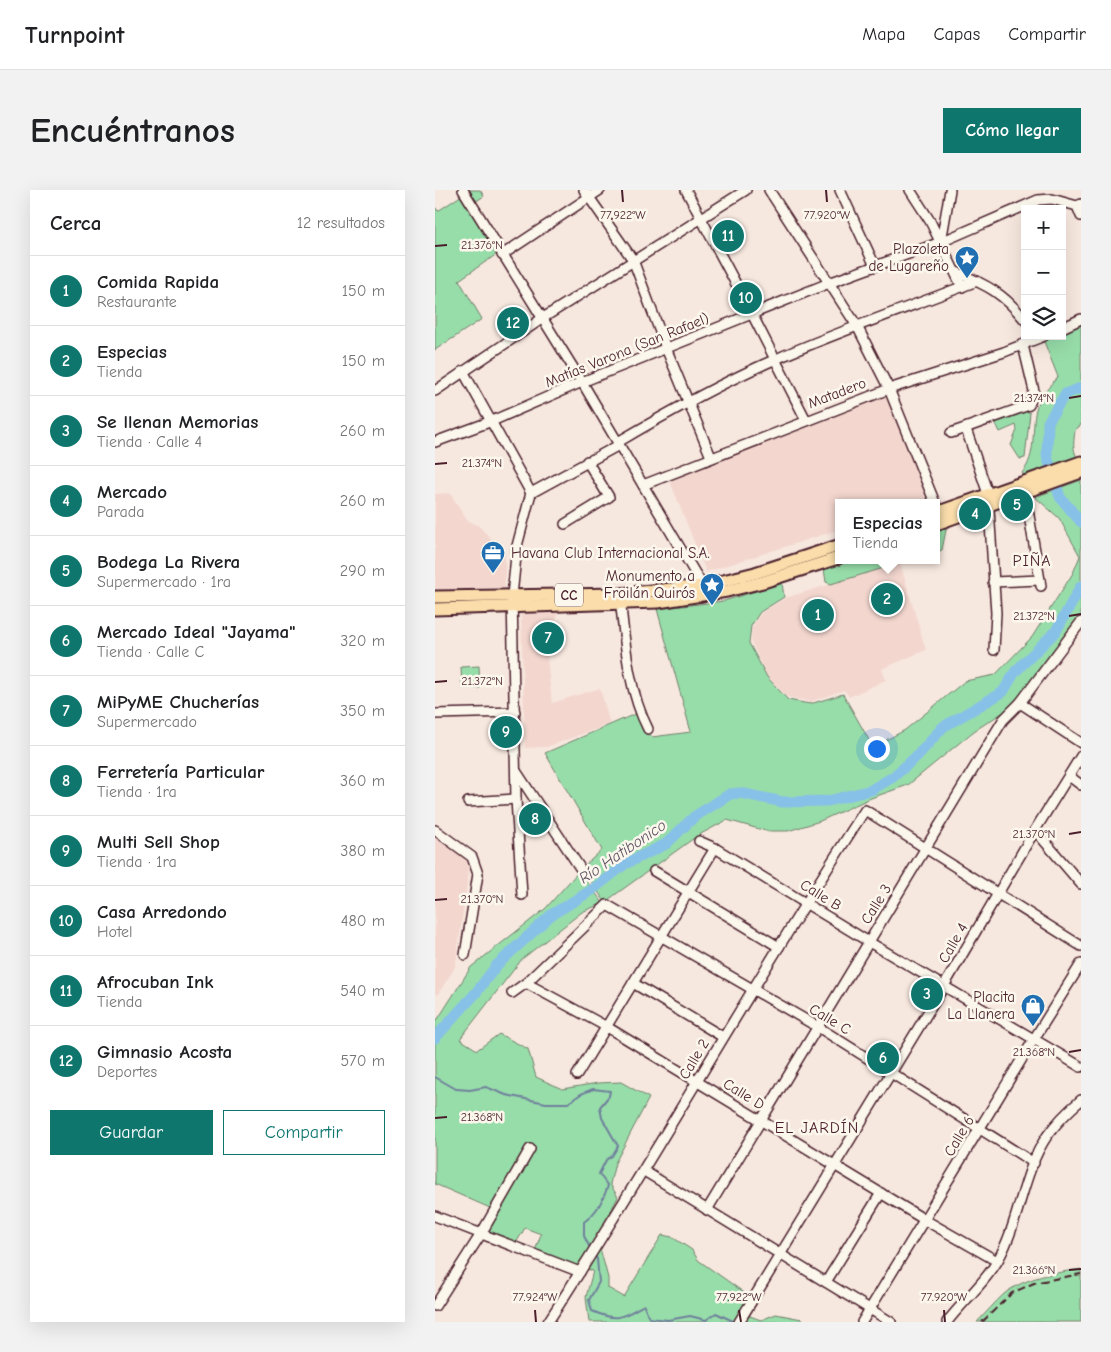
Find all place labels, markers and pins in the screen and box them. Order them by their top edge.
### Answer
pin: 11 [712,217,744,255]
place label: Plazoleta de Lugareño [868,240,949,275]
place icon: Plazoleta de Lugareño [954,245,980,279]
pin: 10 [730,279,762,317]
pin: 12 [497,304,529,342]
pin: 5 [1001,486,1033,524]
pin: 4 [959,495,991,533]
office icon: Havana Club Internacional S.A. [480,540,506,574]
place label: Havana Club Internacional S.A. [511,544,710,562]
place label: Monumento a Froilán Quirós [604,567,695,602]
place icon: Monumento a Froilán Quirós [699,572,725,606]
pin: 2 [871,580,903,618]
pin: 1 [802,596,834,634]
pin: 7 [532,619,564,657]
pin: 9 [490,713,522,751]
pin: 8 [519,800,551,838]
pin: 3 [911,975,943,1013]
place label: Placita La Llanera [947,988,1015,1023]
shop icon: Placita La Llanera [1020,993,1046,1027]
pin: 6 [867,1039,899,1077]

